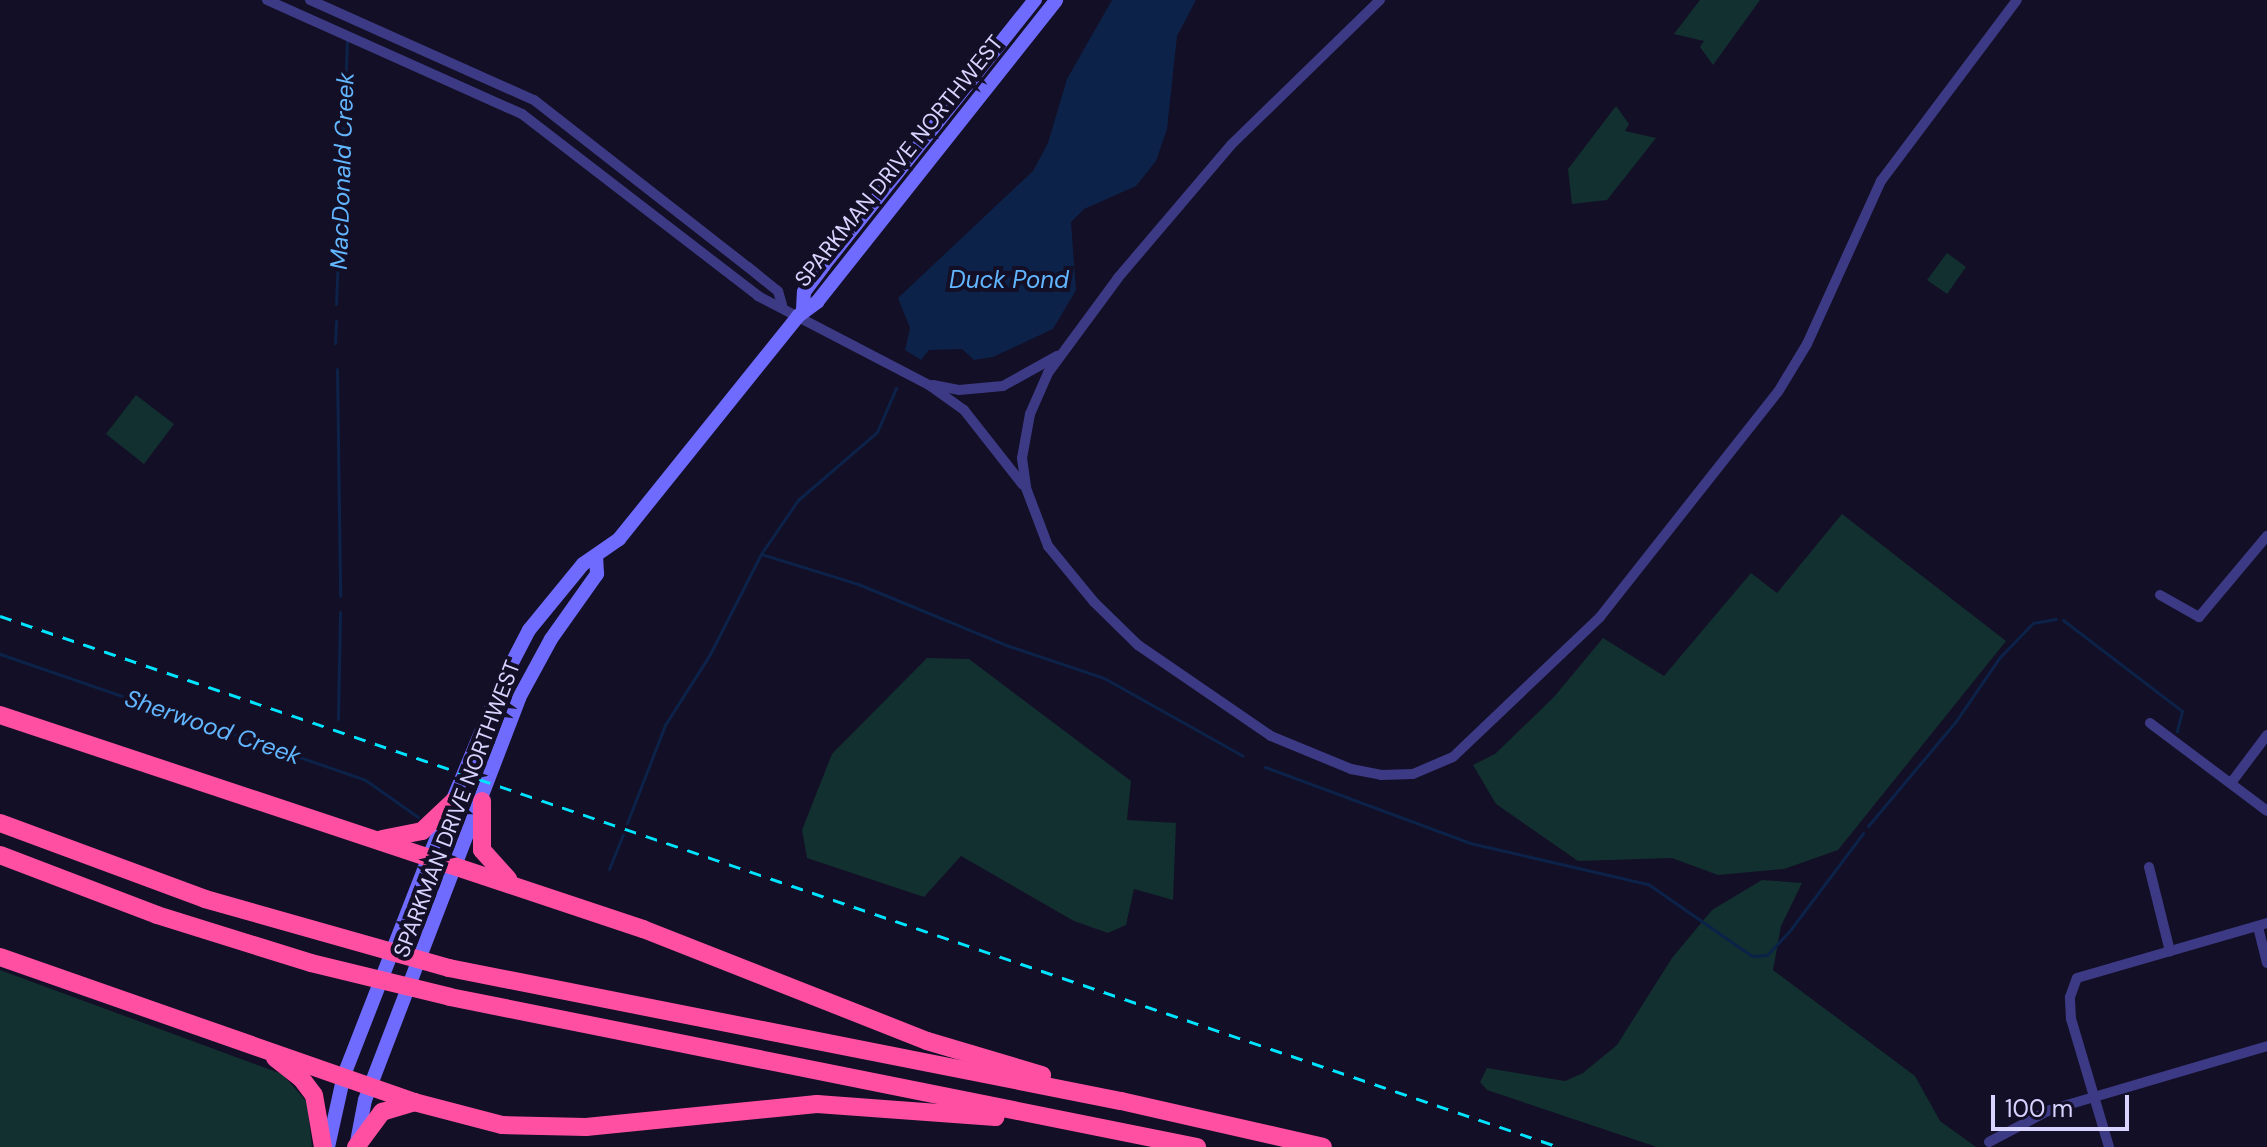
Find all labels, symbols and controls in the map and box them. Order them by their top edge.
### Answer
street label: SPARKMAN DRIVE NORTHWEST [789,30,1009,292]
water label: MacDonald Creek [324,72,360,270]
water label: Duck Pond [949,266,1069,294]
street label: SPARKMAN DRIVE NORTHWEST [388,657,526,961]
water label: Sherwood Creek [121,683,305,771]
scale bar [1995,1079,2133,1129]
text: 100 m [2005,1093,2073,1124]

